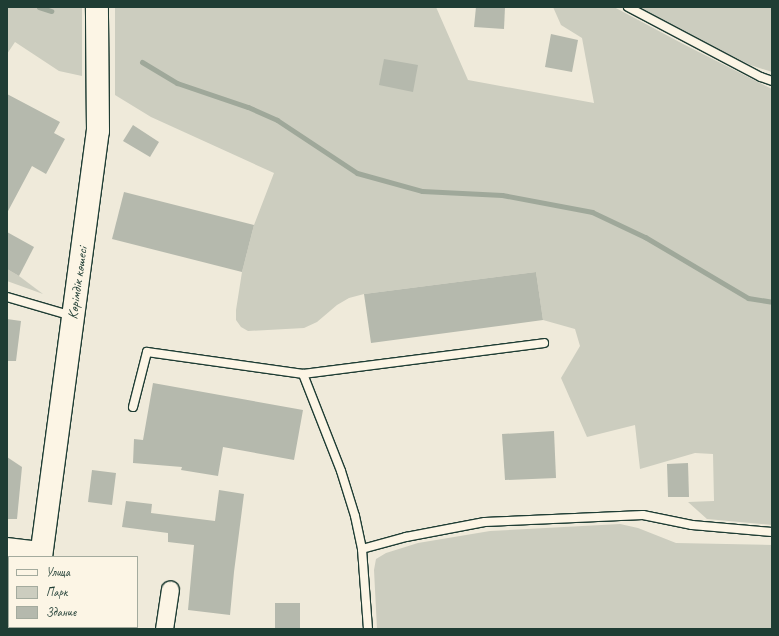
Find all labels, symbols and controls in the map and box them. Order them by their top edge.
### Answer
street label: Көрімдік көшесі [65,246,91,320]
legend [8,556,138,628]
text: Улица [46,564,70,580]
text: Парк [46,584,67,600]
text: Здание [46,604,76,620]

